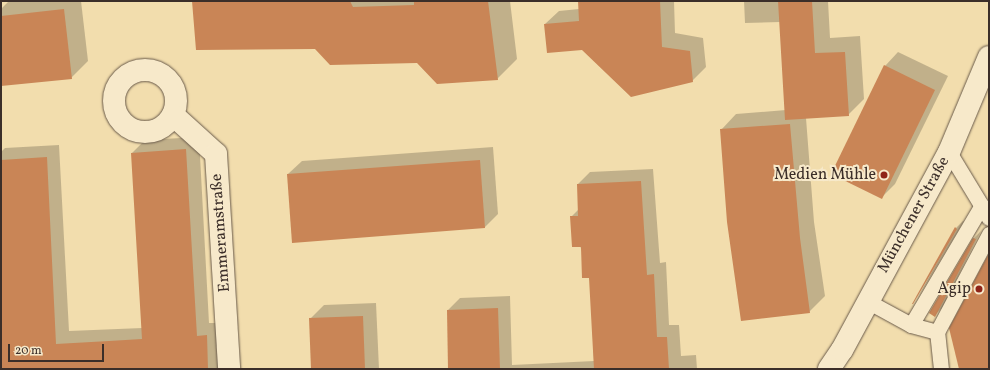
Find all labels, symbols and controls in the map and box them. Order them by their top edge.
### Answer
street label: Münchener Straße [874,153,954,277]
place label: Medien Mühle [774,165,876,185]
marker: Medien Mühle [879,170,889,180]
street label: Emmeramstraße [207,173,235,293]
place label: Agip [938,279,971,299]
marker: Agip [974,284,984,294]
scale bar [10,336,106,362]
text: 20 m [15,343,42,359]

